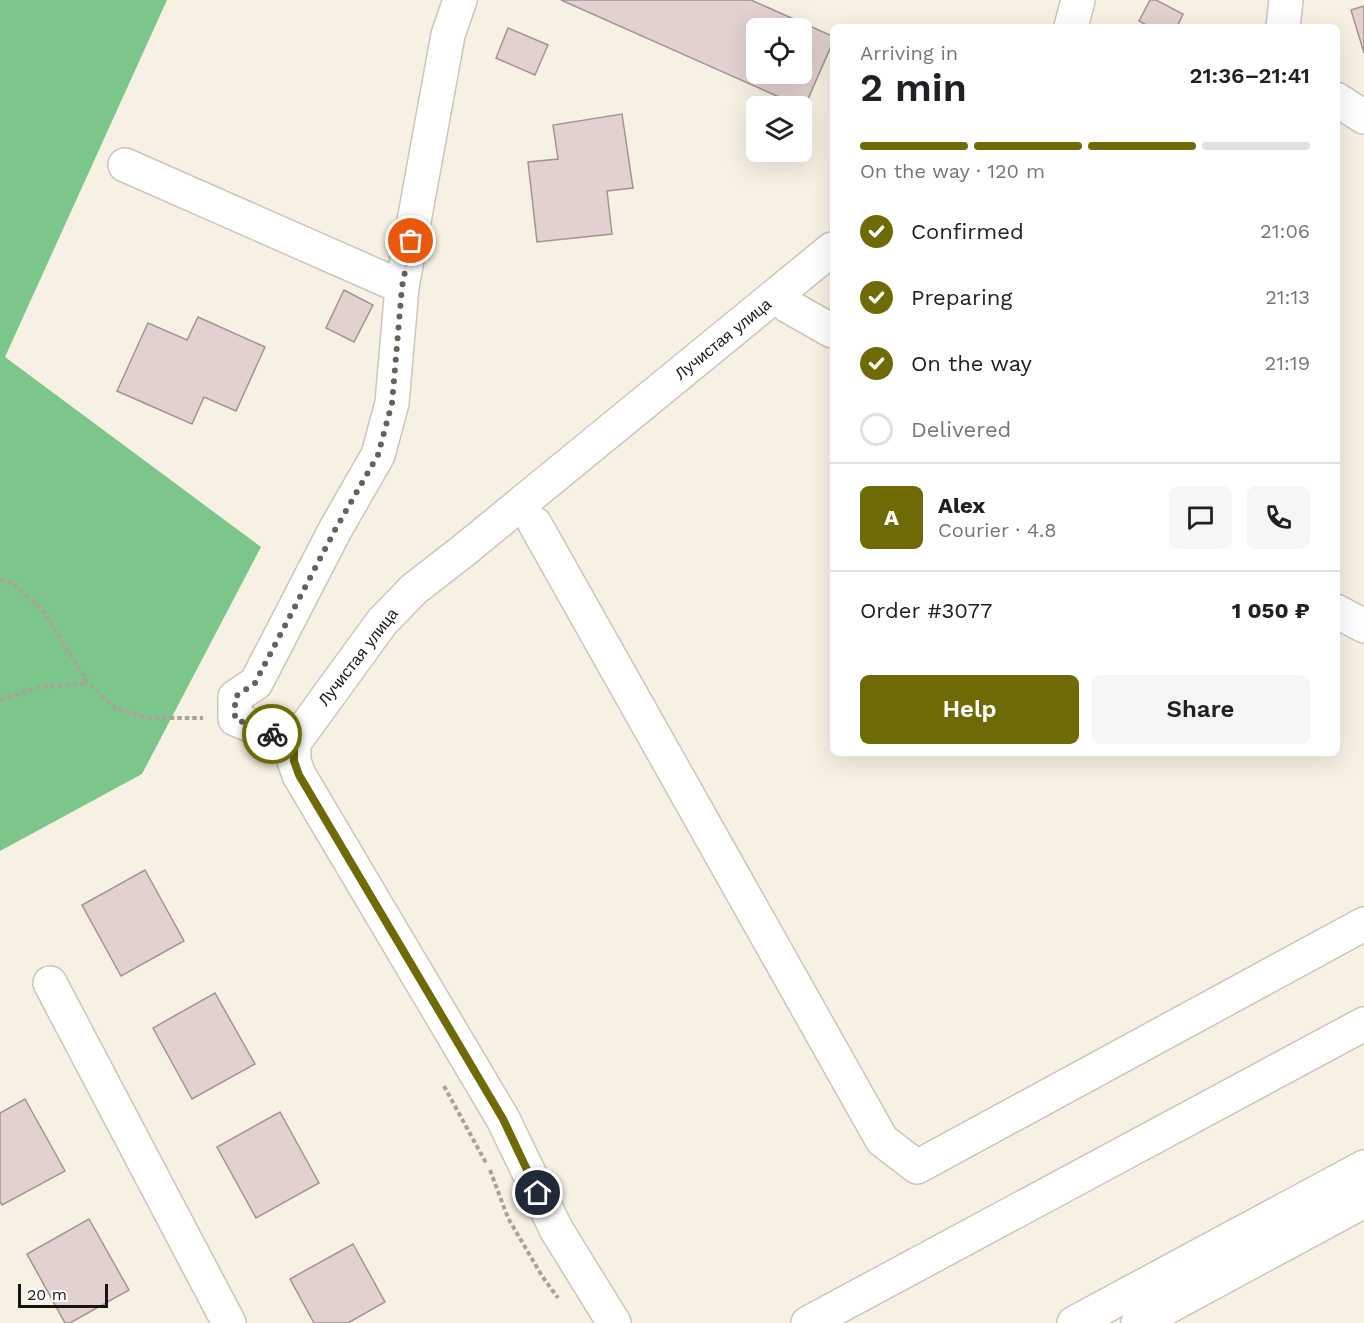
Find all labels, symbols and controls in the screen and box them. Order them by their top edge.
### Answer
map controls [746,18,812,162]
button: locate [746,18,812,84]
text: Arriving in [860,41,958,65]
text: 21:36–21:41 [1189,63,1310,88]
text: 2 min [860,65,967,110]
button: layers [746,96,812,162]
text: On the way · 120 m [860,159,1045,183]
pin [385,215,436,266]
icon: check [860,215,893,248]
text: Confirmed [911,219,1024,244]
text: 21:06 [1260,219,1310,243]
icon: bag [394,224,427,257]
icon: check [860,281,893,314]
text: Preparing [911,285,1012,310]
text: 21:13 [1265,285,1310,309]
street label: Лучистая улица [671,294,775,384]
icon: check [860,347,893,380]
text: On the way [911,351,1032,376]
text: 21:19 [1264,351,1310,375]
text: Delivered [911,417,1011,442]
button: chat [1169,486,1232,549]
button: phone [1247,486,1310,549]
text: Alex [938,493,985,518]
text: A [884,505,899,530]
text: Courier · 4.8 [938,518,1057,542]
text: Order #3077 [860,598,992,623]
text: 1 050 ₽ [1232,598,1310,623]
street label: Лучистая улица [314,605,402,709]
button: Help [860,675,1079,744]
button: Share [1091,675,1310,744]
courier [242,704,302,764]
icon: bike [256,718,289,751]
pin [512,1167,563,1218]
icon: home [521,1176,554,1209]
scale bar [18,1281,108,1308]
text: 20 m [27,1285,67,1304]

